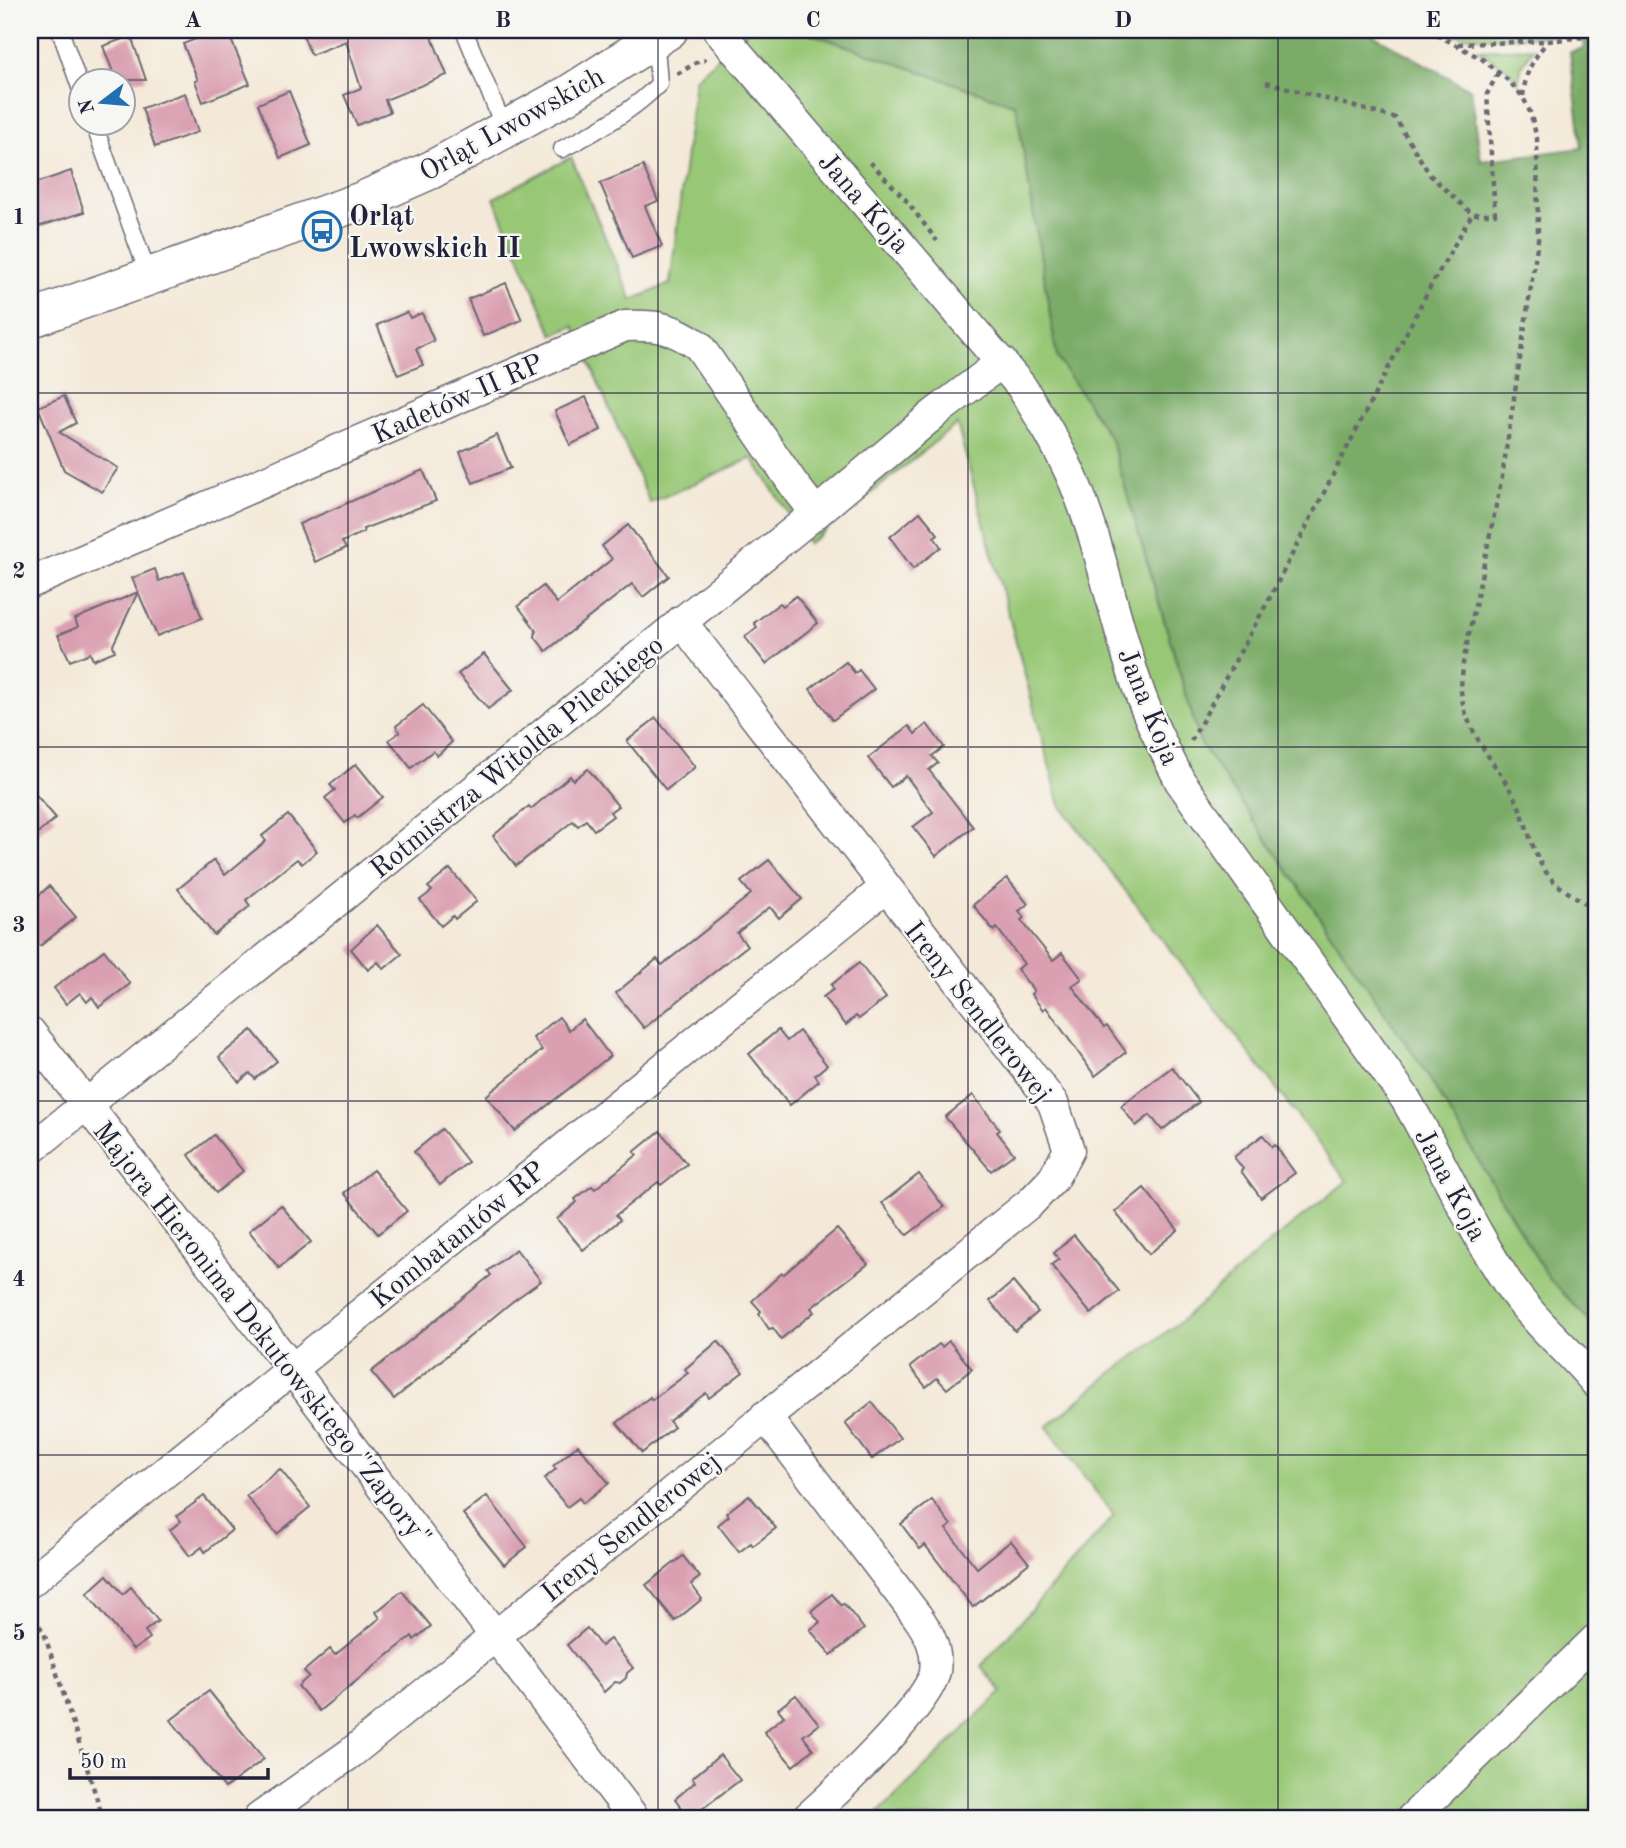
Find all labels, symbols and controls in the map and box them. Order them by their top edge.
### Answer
text: A [184,9,202,32]
text: B [495,9,511,32]
text: C [805,9,821,32]
text: D [1114,9,1132,32]
text: E [1425,9,1441,32]
street label: Orląt Lwowskich [416,63,609,188]
north arrow [66,66,136,136]
text: N [77,96,99,116]
street label: Jana Koja [812,148,914,260]
place label: Orląt Lwowskich II [349,204,521,264]
text: 1 [12,206,26,229]
bus stop icon: Orląt Lwowskich II [301,210,343,252]
street label: Kadetów II RP [368,350,548,451]
text: 2 [12,560,26,583]
street label: Rotmistrza Witolda Pileckiego [366,632,670,885]
street label: Jana Koja [1111,645,1183,770]
text: 3 [12,914,26,937]
street label: Ireny Sendlerowej [898,917,1056,1108]
street label: Majora Hieronima Dekutowskiego "Zapory" [87,1117,435,1552]
street label: Jana Koja [1408,1124,1491,1247]
street label: Kombatantów RP [366,1157,552,1315]
text: 4 [12,1268,26,1291]
street label: Ireny Sendlerowej [537,1448,726,1609]
text: 5 [12,1622,26,1645]
scale bar [70,1736,268,1780]
text: 50 m [80,1752,127,1773]

